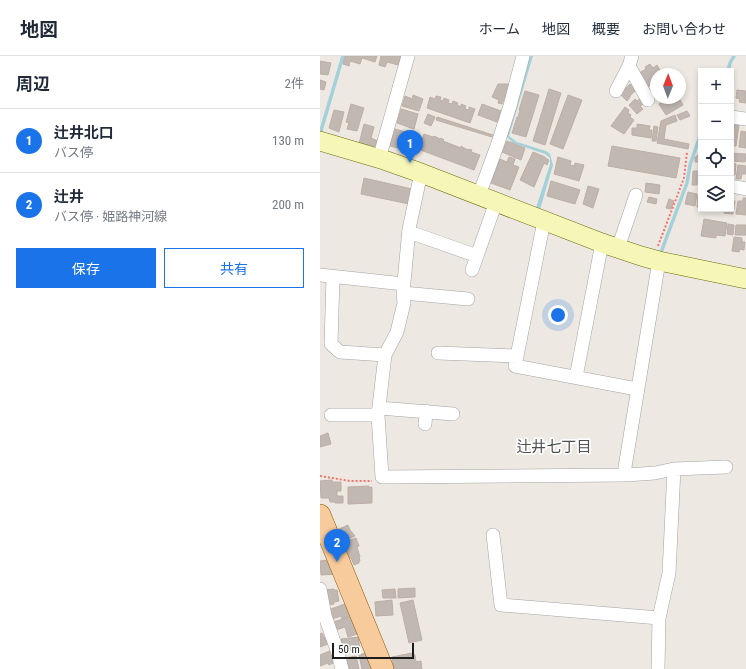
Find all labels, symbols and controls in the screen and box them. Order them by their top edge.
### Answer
text: 地図 [20,18,58,41]
text: ホーム [478,21,520,37]
text: 地図 [542,21,570,37]
text: 概要 [592,21,620,37]
text: お問い合わせ [642,21,726,37]
north arrow [650,68,686,104]
map controls [698,68,734,212]
button: + [698,68,734,104]
text: 周辺 [16,74,50,94]
text: 2件 [285,76,304,91]
button: − [698,104,734,140]
text: 辻井北口 [54,124,114,142]
pin: 1 [397,130,423,163]
text: 1 [26,133,32,148]
text: 130 m [272,133,304,148]
button: locate [698,140,734,176]
text: バス停 [54,145,93,160]
button: layers [698,176,734,212]
text: 辻井 [54,188,84,206]
text: 2 [26,197,32,212]
text: 200 m [272,197,304,212]
text: バス停 · 姫路神河線 [54,209,167,224]
button: 保存 [16,248,156,288]
button: 共有 [164,248,304,288]
your location [548,305,568,325]
district label: 辻井七丁目 [516,438,592,456]
pin: 2 [324,529,350,562]
scale bar [332,641,414,660]
text: 50 m [338,643,360,656]

